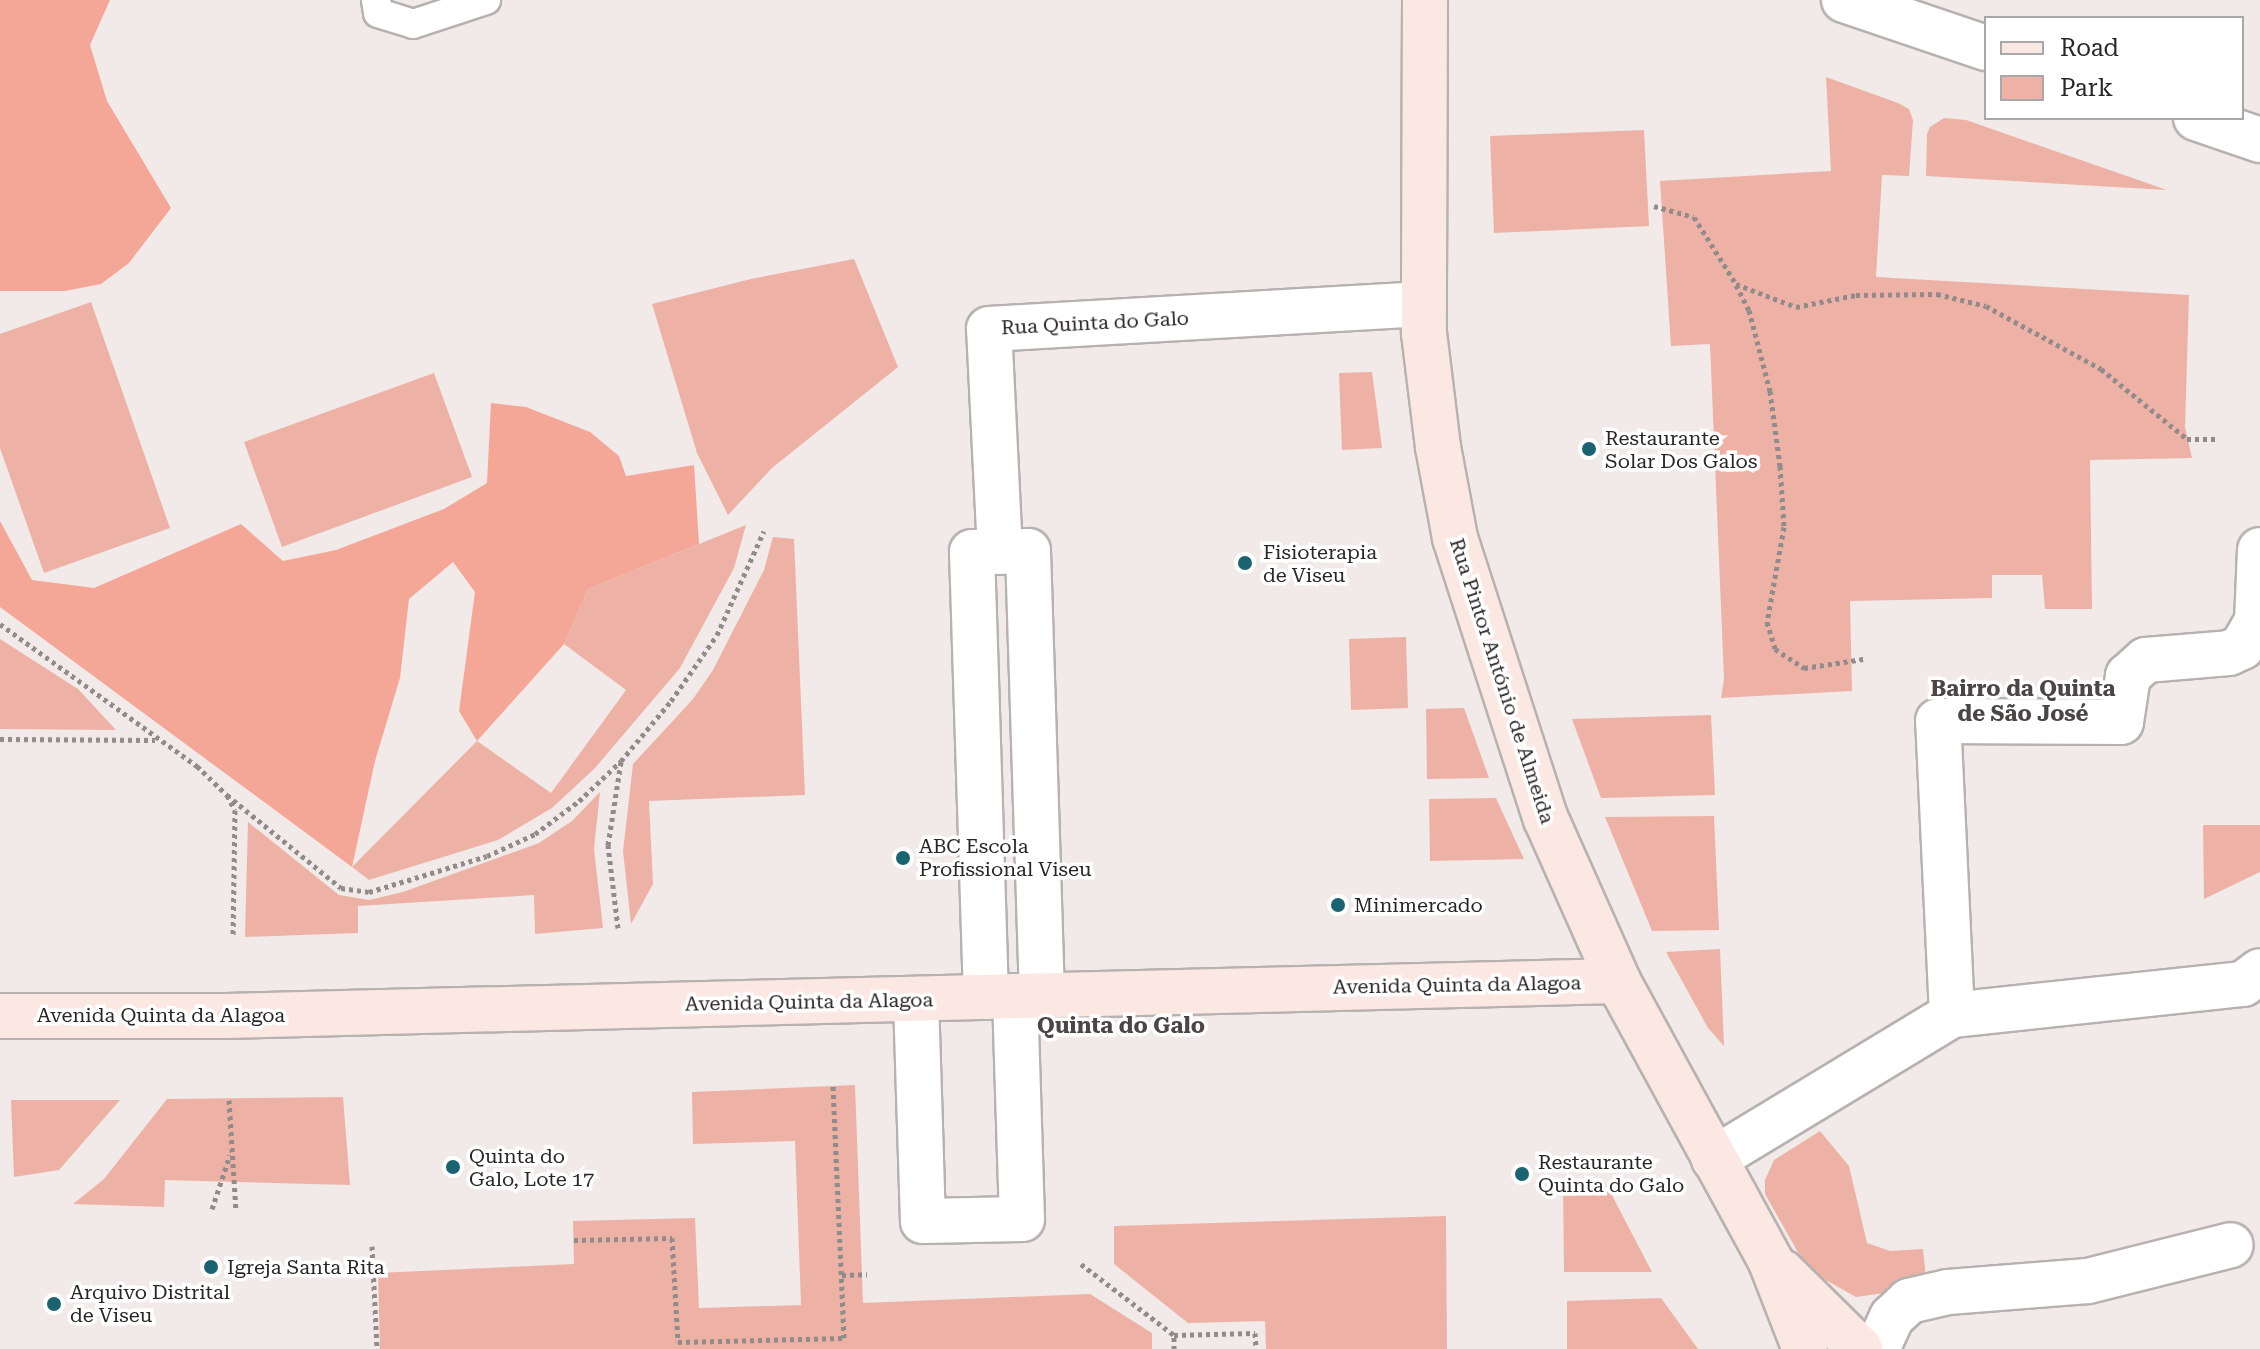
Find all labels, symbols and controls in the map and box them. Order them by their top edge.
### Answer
legend [1984,16,2244,120]
text: Road [2060,34,2119,62]
text: Park [2060,74,2113,102]
street label: Rua Quinta do Galo [1000,306,1190,340]
place label: Restaurante Solar Dos Galos [1605,426,1757,473]
marker: Restaurante Solar Dos Galos [1580,440,1598,458]
street label: Rua Pintor António de Almeida [1444,535,1560,827]
place label: Fisioterapia de Viseu [1263,540,1377,587]
marker: Fisioterapia de Viseu [1234,552,1256,574]
district label: Bairro da Quinta de São José [1931,675,2115,726]
place label: ABC Escola Profissional Viseu [919,834,1091,881]
marker: ABC Escola Profissional Viseu [894,849,912,867]
place label: Minimercado [1354,893,1483,917]
marker: Minimercado [1329,896,1347,914]
street label: Avenida Quinta da Alagoa [1333,971,1581,999]
street label: Avenida Quinta da Alagoa [685,988,933,1016]
street label: Avenida Quinta da Alagoa [37,1003,285,1027]
district label: Quinta do Galo [1037,1013,1205,1039]
place label: Quinta do Galo, Lote 17 [469,1144,594,1191]
place label: Restaurante Quinta do Galo [1538,1150,1684,1197]
marker: Quinta do Galo, Lote 17 [444,1158,462,1176]
marker: Restaurante Quinta do Galo [1513,1165,1531,1183]
place label: Igreja Santa Rita [227,1255,385,1279]
marker: Igreja Santa Rita [202,1258,220,1276]
place label: Arquivo Distrital de Viseu [70,1280,230,1327]
marker: Arquivo Distrital de Viseu [45,1295,63,1313]

